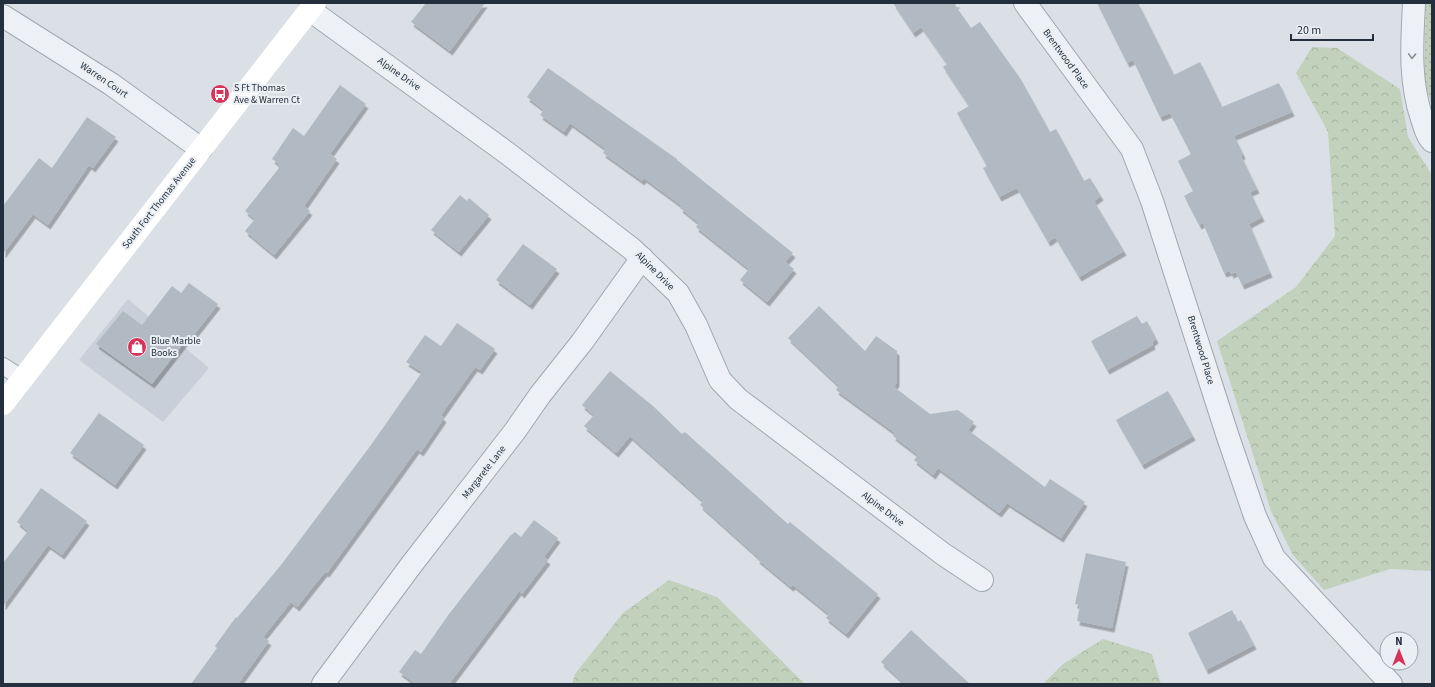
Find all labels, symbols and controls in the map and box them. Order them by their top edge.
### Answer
scale bar [1291,16,1373,42]
text: 20 m [1297,22,1321,39]
street label: Brentwood Place [1039,26,1093,92]
one-way arrow [1408,53,1416,59]
street label: Alpine Drive [374,54,424,94]
street label: Warren Court [77,59,131,102]
place label: S Ft Thomas Ave & Warren Ct [234,81,300,107]
bus stop icon: S Ft Thomas Ave & Warren Ct [209,83,231,105]
street label: South Fort Thomas Avenue [119,154,199,252]
street label: Alpine Drive [632,248,678,294]
street label: Brentwood Place [1184,314,1218,386]
place label: Blue Marble Books [151,334,201,360]
shop icon: Blue Marble Books [126,336,148,358]
street label: Margarete Lane [459,442,509,502]
street label: Alpine Drive [859,488,907,530]
north arrow [1379,631,1419,671]
text: N [1395,634,1403,649]

